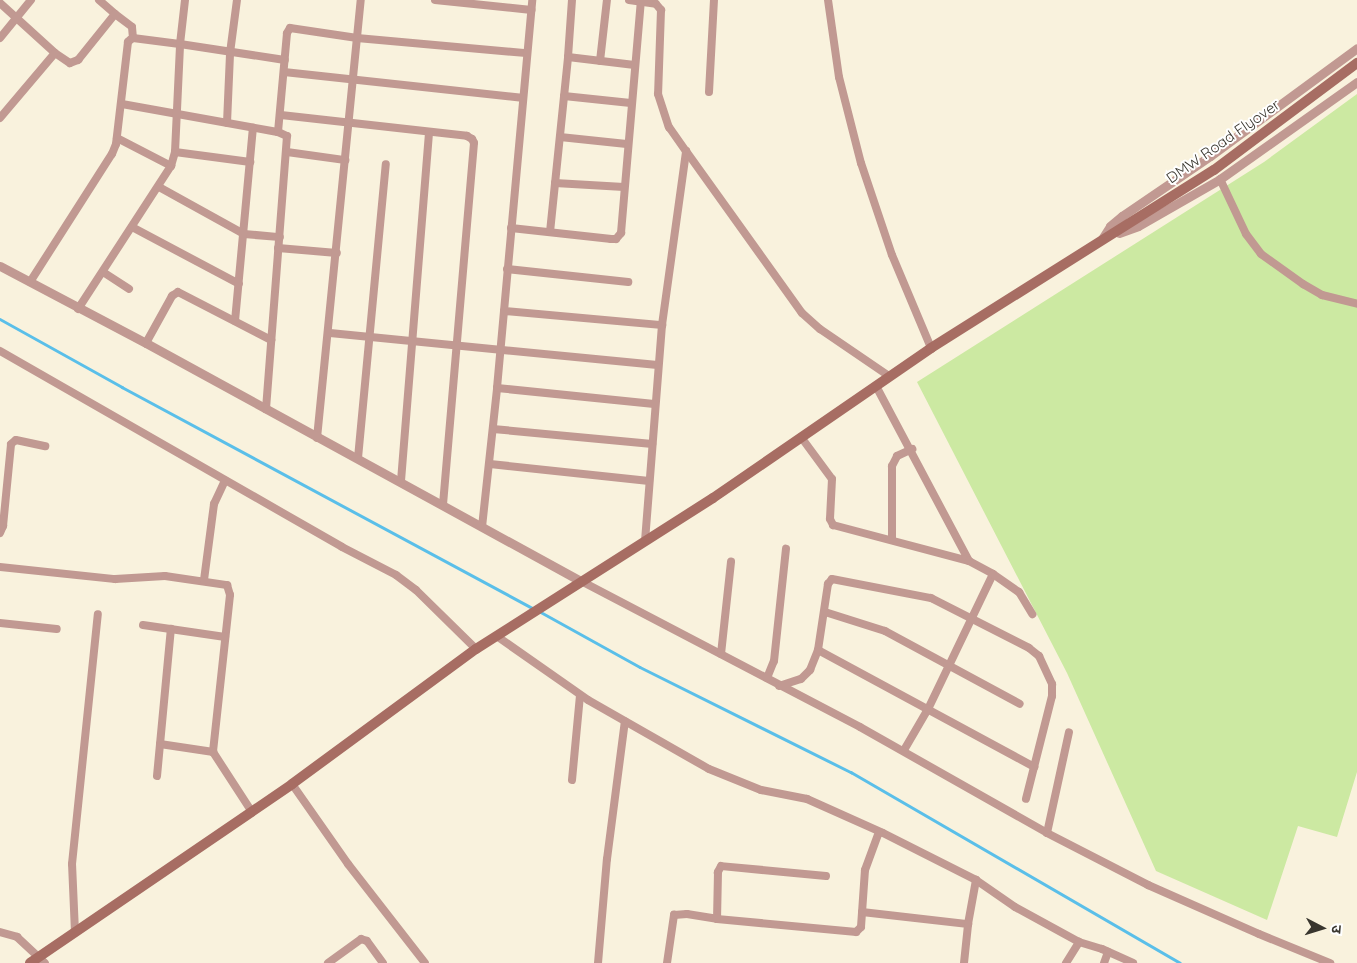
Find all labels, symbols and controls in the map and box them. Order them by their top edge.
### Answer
street label: DMW Road Flyover [1163,95,1283,187]
north arrow [1297,903,1347,953]
text: उ [1328,924,1346,934]

